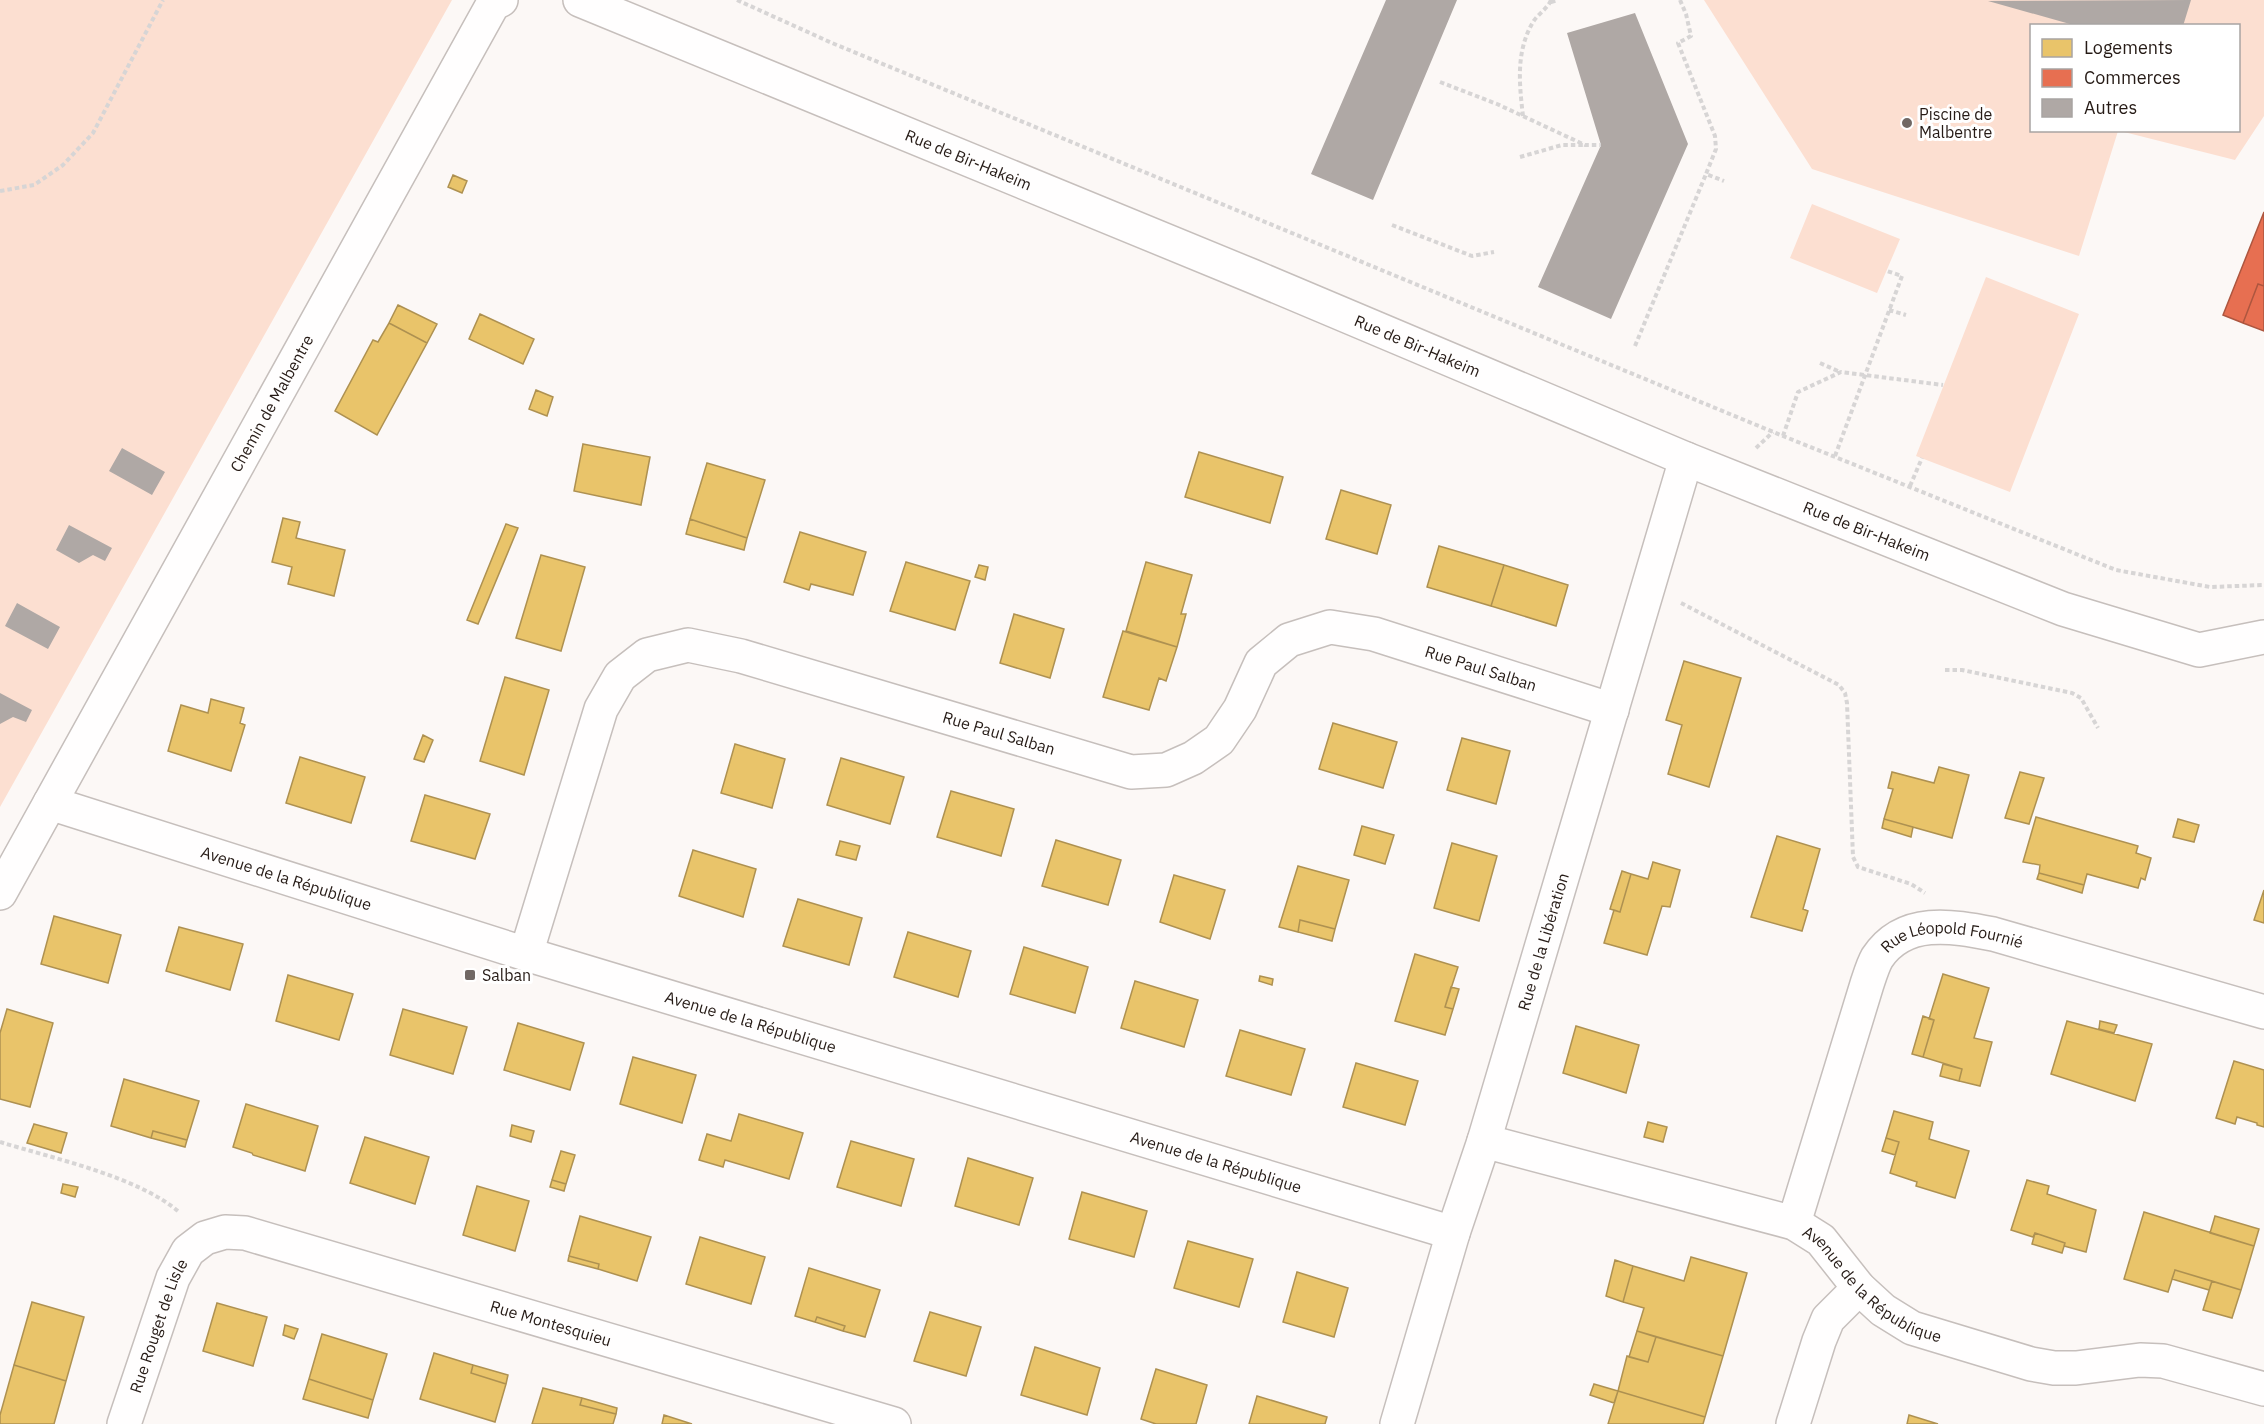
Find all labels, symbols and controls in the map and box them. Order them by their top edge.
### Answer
legend [2030,24,2240,132]
text: Logements [2084,36,2173,59]
text: Commerces [2084,66,2181,89]
text: Autres [2084,96,2137,119]
place label: Piscine de Malbentre [1919,104,1992,142]
marker: Piscine de Malbentre [1900,116,1914,130]
street label: Rue de Bir-Hakeim [902,125,1035,194]
street label: Rue de Bir-Hakeim [1351,310,1484,381]
street label: Chemin de Malbentre [226,331,318,475]
street label: Rue de Bir-Hakeim [1800,497,1933,565]
street label: Rue Paul Salban [1422,641,1539,695]
street label: Rue Paul Salban [940,707,1058,759]
street label: Avenue de la République [199,842,374,914]
street label: Rue de la Libération [1513,870,1573,1013]
street label: Rue Léopold Fournié [1876,917,2026,957]
place label: Salban [482,965,531,985]
marker: Salban [463,968,477,982]
street label: Avenue de la République [663,986,839,1057]
street label: Avenue de la République [1128,1126,1304,1197]
street label: Avenue de la République [1799,1221,1944,1346]
street label: Rue Rouget de Lisle [125,1255,192,1396]
street label: Rue Montesquieu [488,1296,614,1350]

